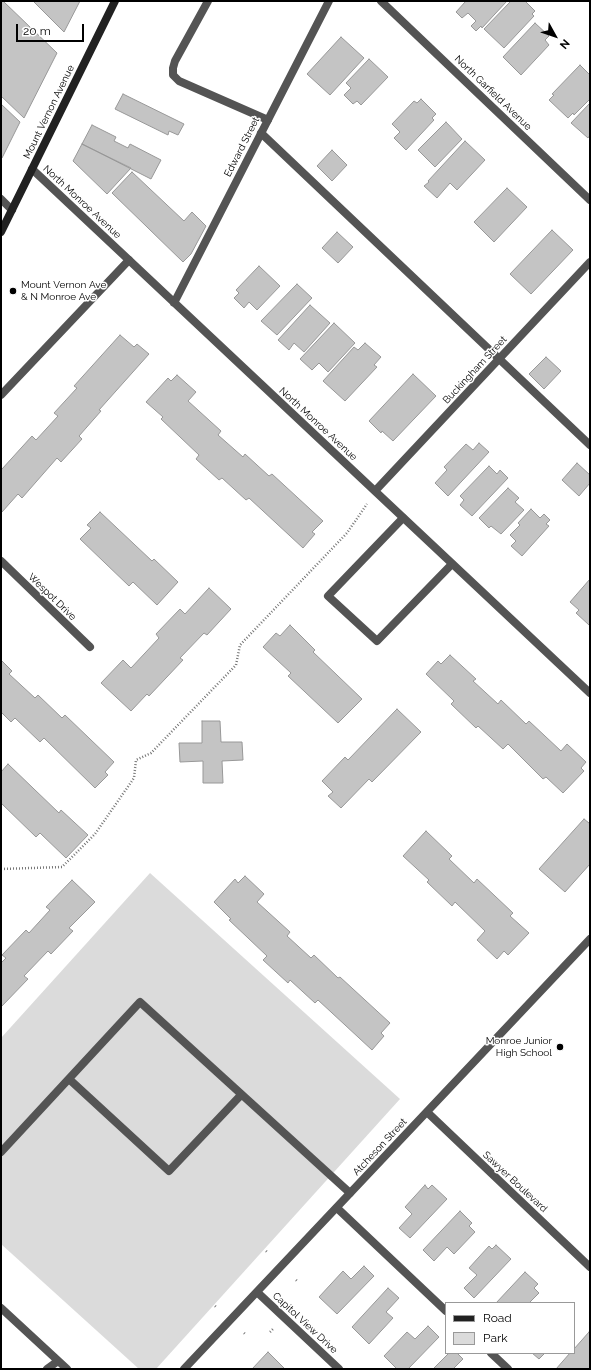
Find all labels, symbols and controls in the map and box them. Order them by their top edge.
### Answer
scale bar [18,16,86,42]
north arrow [535,16,575,56]
text: 20 m [23,24,51,38]
text: N [557,37,572,51]
street label: North Garfield Avenue [452,53,534,133]
street label: Mount Vernon Avenue [21,63,77,161]
street label: Edward Street [222,115,262,179]
street label: North Monroe Avenue [41,163,123,241]
place label: Mount Vernon Ave & N Monroe Ave [21,279,106,302]
marker: Mount Vernon Ave & N Monroe Ave [8,286,18,296]
street label: Buckingham Street [440,334,510,406]
street label: North Monroe Avenue [277,385,359,463]
street label: Wespot Drive [25,571,79,623]
place label: Monroe Junior High School [486,1035,552,1058]
marker: Monroe Junior High School [555,1042,565,1052]
street label: Atcheson Street [350,1116,410,1178]
street label: Sawyer Boulevard [480,1149,550,1215]
street label: Capitol View Drive [270,1290,340,1356]
legend [445,1302,575,1354]
text: Road [483,1311,512,1325]
text: Park [483,1331,508,1345]

